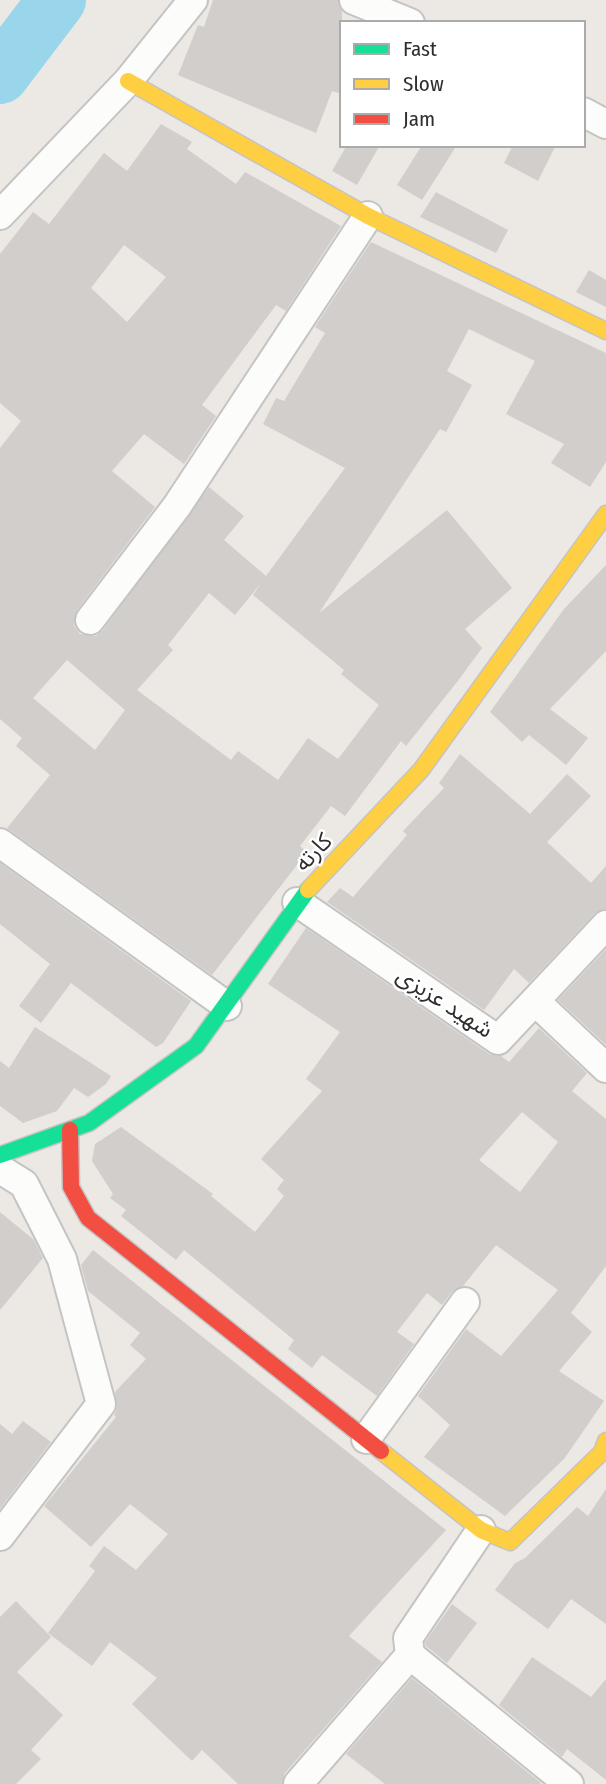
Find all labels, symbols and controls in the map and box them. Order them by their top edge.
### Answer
legend [340,21,585,147]
text: Fast [403,36,437,62]
text: Slow [403,71,444,97]
text: Jam [403,106,435,132]
street label: کارته [288,827,338,877]
street label: شهید عزیزی [392,960,498,1044]

